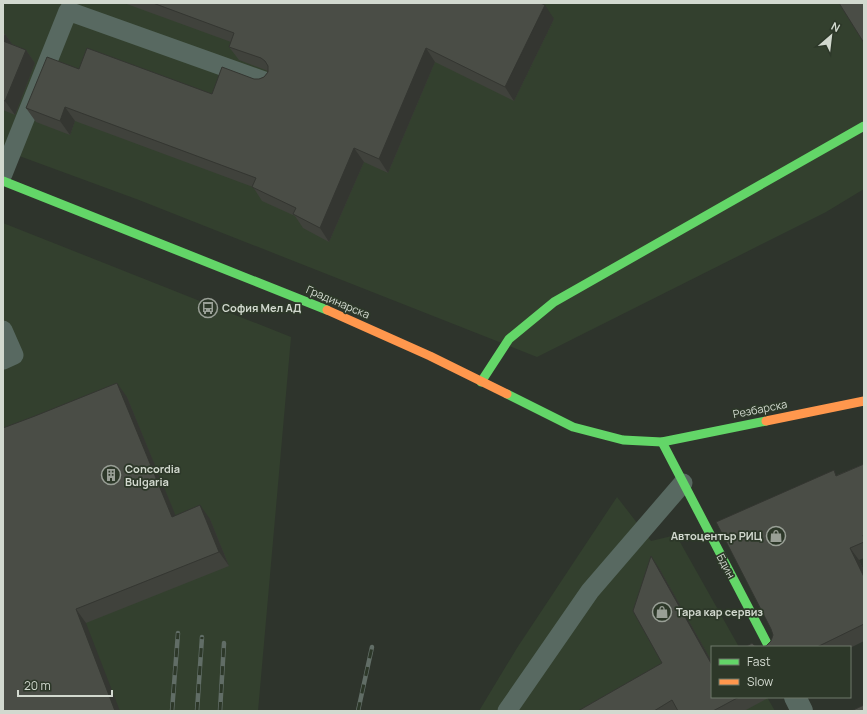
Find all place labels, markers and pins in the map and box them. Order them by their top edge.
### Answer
bus stop icon: София Мел АД [197,297,219,319]
place label: София Мел АД [222,300,301,315]
place label: Concordia Bulgaria [125,461,180,489]
building icon: Concordia Bulgaria [100,464,122,486]
shop icon: Автоцентър РИЦ [765,525,787,547]
place label: Автоцентър РИЦ [671,528,763,543]
shop icon: Тара кар сервиз [651,601,673,623]
place label: Тара кар сервиз [676,604,763,619]

